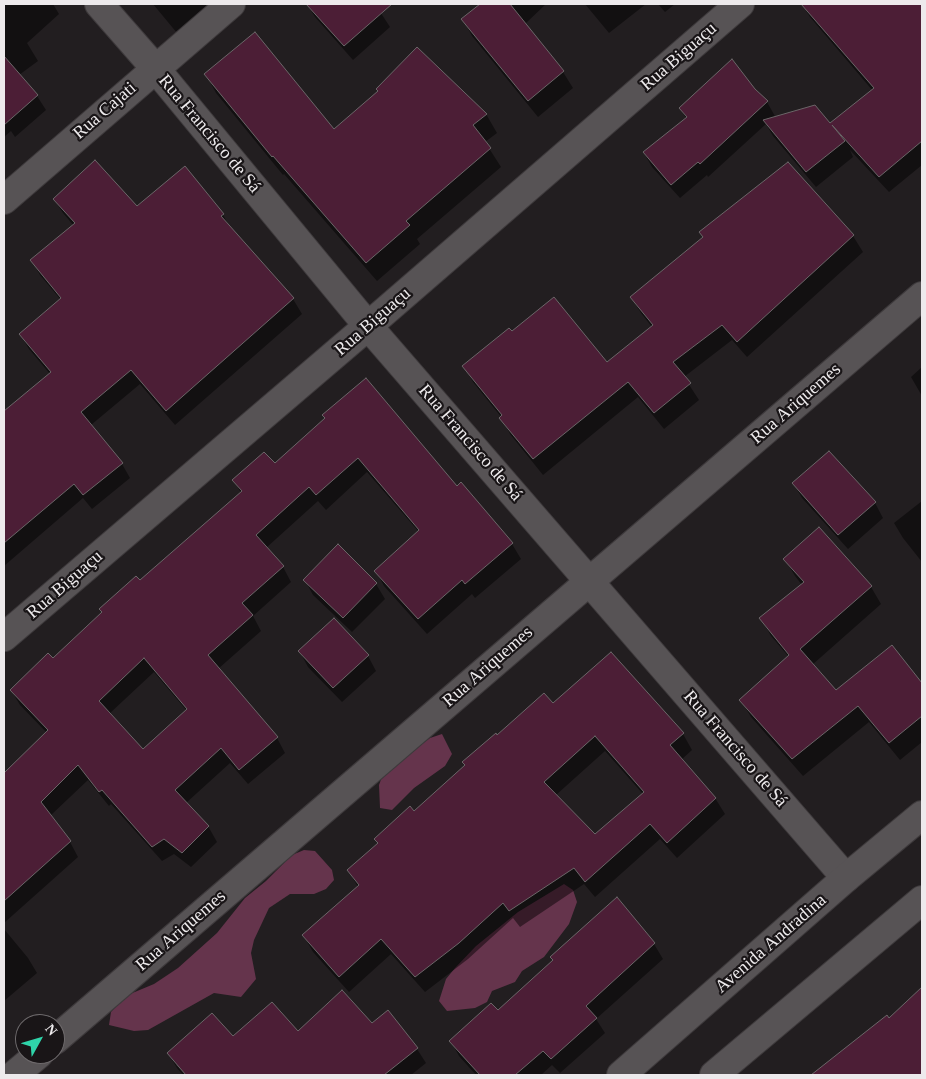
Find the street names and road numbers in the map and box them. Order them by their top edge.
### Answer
street label: Rua Biguaçu [637,18,721,96]
street label: Rua Francisco de Sá [153,71,265,197]
street label: Rua Cajati [69,78,141,144]
street label: Rua Biguaçu [331,283,415,361]
street label: Rua Ariquemes [746,359,846,449]
street label: Rua Francisco de Sá [413,380,527,506]
street label: Rua Biguaçu [23,546,107,624]
street label: Rua Ariquemes [438,622,538,712]
street label: Rua Francisco de Sá [678,686,792,812]
street label: Rua Ariquemes [131,886,231,976]
street label: Avenida Andradina [711,890,831,998]

